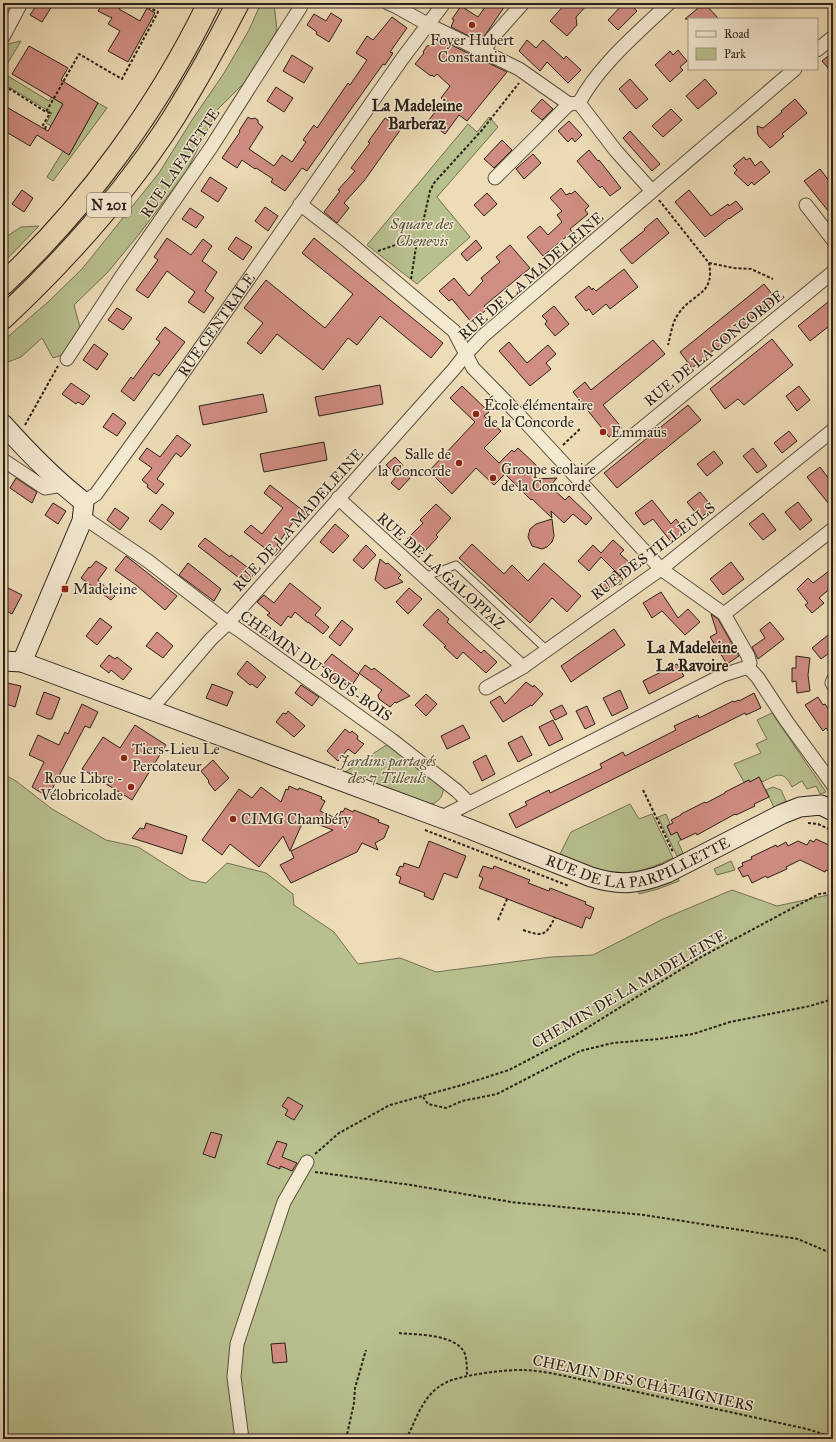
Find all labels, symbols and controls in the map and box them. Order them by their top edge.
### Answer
legend [688,18,818,70]
marker: Foyer Hubert Constantin [467,20,477,30]
text: Road [724,27,750,41]
place label: Foyer Hubert Constantin [430,31,515,66]
text: Park [724,47,746,61]
district label: La Madeleine Barberaz [372,96,463,133]
street label: RUE LAFAYETTE [137,105,223,221]
road number: N 201 [87,193,131,217]
street label: RUE DE LA MADELEINE [455,208,607,344]
park label: Square des Chenevis [390,215,454,250]
street label: RUE CENTRALE [174,269,259,380]
street label: RUE DE LA CONCORDE [640,286,788,410]
place label: École élémentaire de la Concorde [484,395,593,431]
marker: École élémentaire de la Concorde [471,409,481,419]
place label: Emmaüs [611,423,667,441]
marker: Emmaüs [598,427,608,437]
street label: RUE DE LA MADELEINE [229,445,367,595]
place label: Salle de la Concorde [378,445,451,480]
marker: Salle de la Concorde [454,458,464,468]
place label: Groupe scolaire de la Concorde [501,460,596,495]
marker: Groupe scolaire de la Concorde [488,473,498,483]
street label: RUE DES TILLEULS [587,498,719,604]
street label: RUE DE LA GALOPPAZ [373,509,509,633]
place label: Madeleine [73,580,137,598]
marker: Madeleine [60,584,70,594]
street label: CHEMIN DU SOUS-BOIS [237,607,395,725]
district label: La Madeleine La Ravoire [647,638,738,675]
place label: Tiers-Lieu Le Percolateur [132,740,220,775]
park label: Jardins partagés des 7 Tilleuls [337,752,437,787]
marker: Tiers-Lieu Le Percolateur [119,753,129,763]
place label: Roue Libre - Vélobricolade [40,769,123,804]
marker: Roue Libre - Vélobricolade [126,782,136,792]
place label: CIMG Chambéry [241,810,352,828]
marker: CIMG Chambéry [228,814,238,824]
street label: RUE DE LA PARPILLETTE [543,833,733,892]
street label: CHEMIN DE LA MADELEINE [528,926,730,1052]
street label: CHEMIN DES CHÂTAIGNIERS [531,1351,755,1415]

